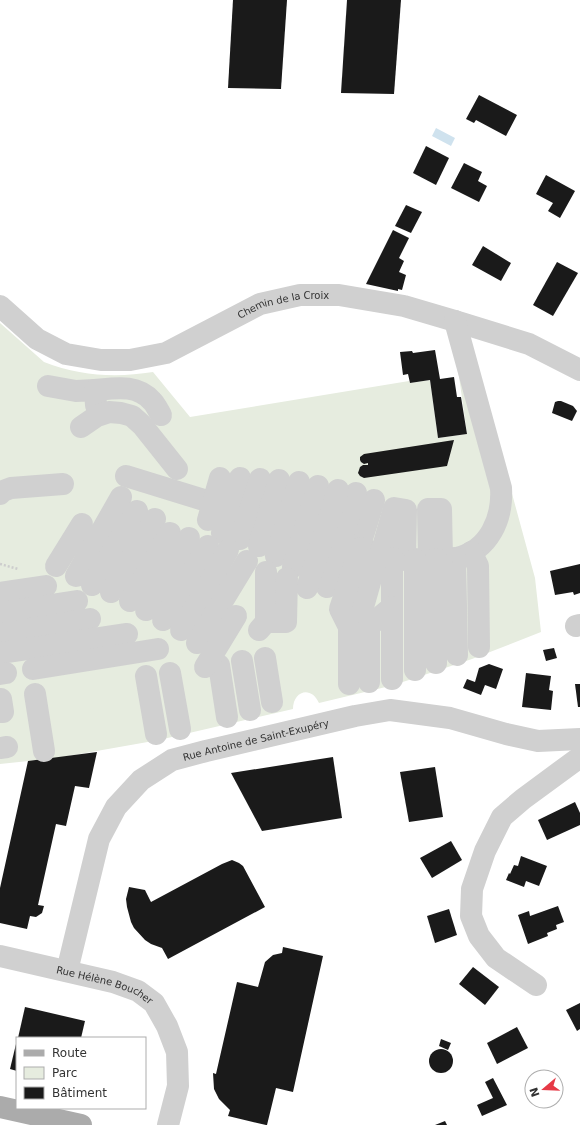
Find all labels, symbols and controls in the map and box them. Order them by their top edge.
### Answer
street label: Chemin de la Croix [236,290,329,321]
street label: Rue Antoine de Saint-Exupéry [182,717,330,763]
street label: Rue Hélène Boucher [55,964,156,1007]
legend [16,1037,146,1109]
text: Route [52,1046,87,1060]
text: Parc [52,1066,77,1080]
north arrow [524,1069,564,1109]
text: Bâtiment [52,1086,107,1100]
text: N [527,1086,543,1099]

